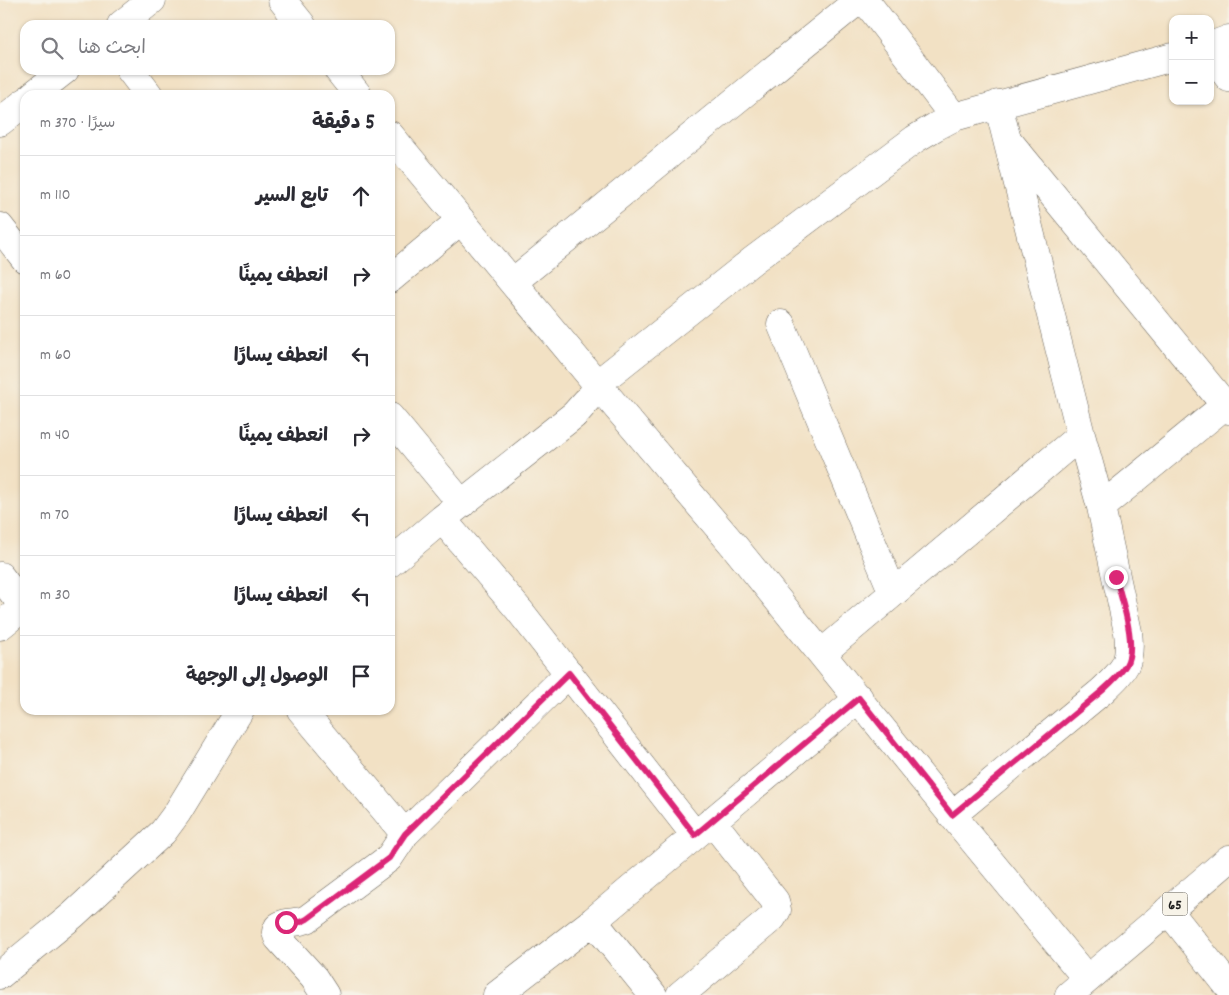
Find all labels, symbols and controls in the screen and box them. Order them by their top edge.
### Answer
map controls [1169,15,1214,105]
button: + [1169,15,1214,60]
search box [20,20,395,75]
icon: search [38,34,66,62]
text: ابحث هنا [78,36,146,63]
button: − [1169,60,1214,105]
text: 5 دقيقة [312,109,375,139]
text: سيرًا · 370 m [40,112,115,135]
icon: ahead [347,182,375,210]
text: 110 m [40,184,70,207]
text: تابع السير [256,184,328,211]
icon: right [347,262,375,290]
text: 60 m [40,264,71,287]
text: انعطف يمينًا [239,264,328,291]
icon: left [347,342,375,370]
text: 60 m [40,344,71,367]
text: انعطف يسارًا [234,344,328,371]
icon: right [347,422,375,450]
text: 40 m [40,424,70,447]
text: انعطف يمينًا [239,424,328,451]
icon: left [347,502,375,530]
text: 70 m [40,504,70,527]
text: انعطف يسارًا [234,504,328,531]
route end [1105,566,1128,589]
icon: left [347,582,375,610]
text: 30 m [40,584,71,607]
text: انعطف يسارًا [234,584,328,611]
icon: arrive [347,662,375,690]
text: الوصول إلى الوجهة [186,664,328,691]
road number: 65 [1162,892,1188,916]
route start [275,911,298,934]

